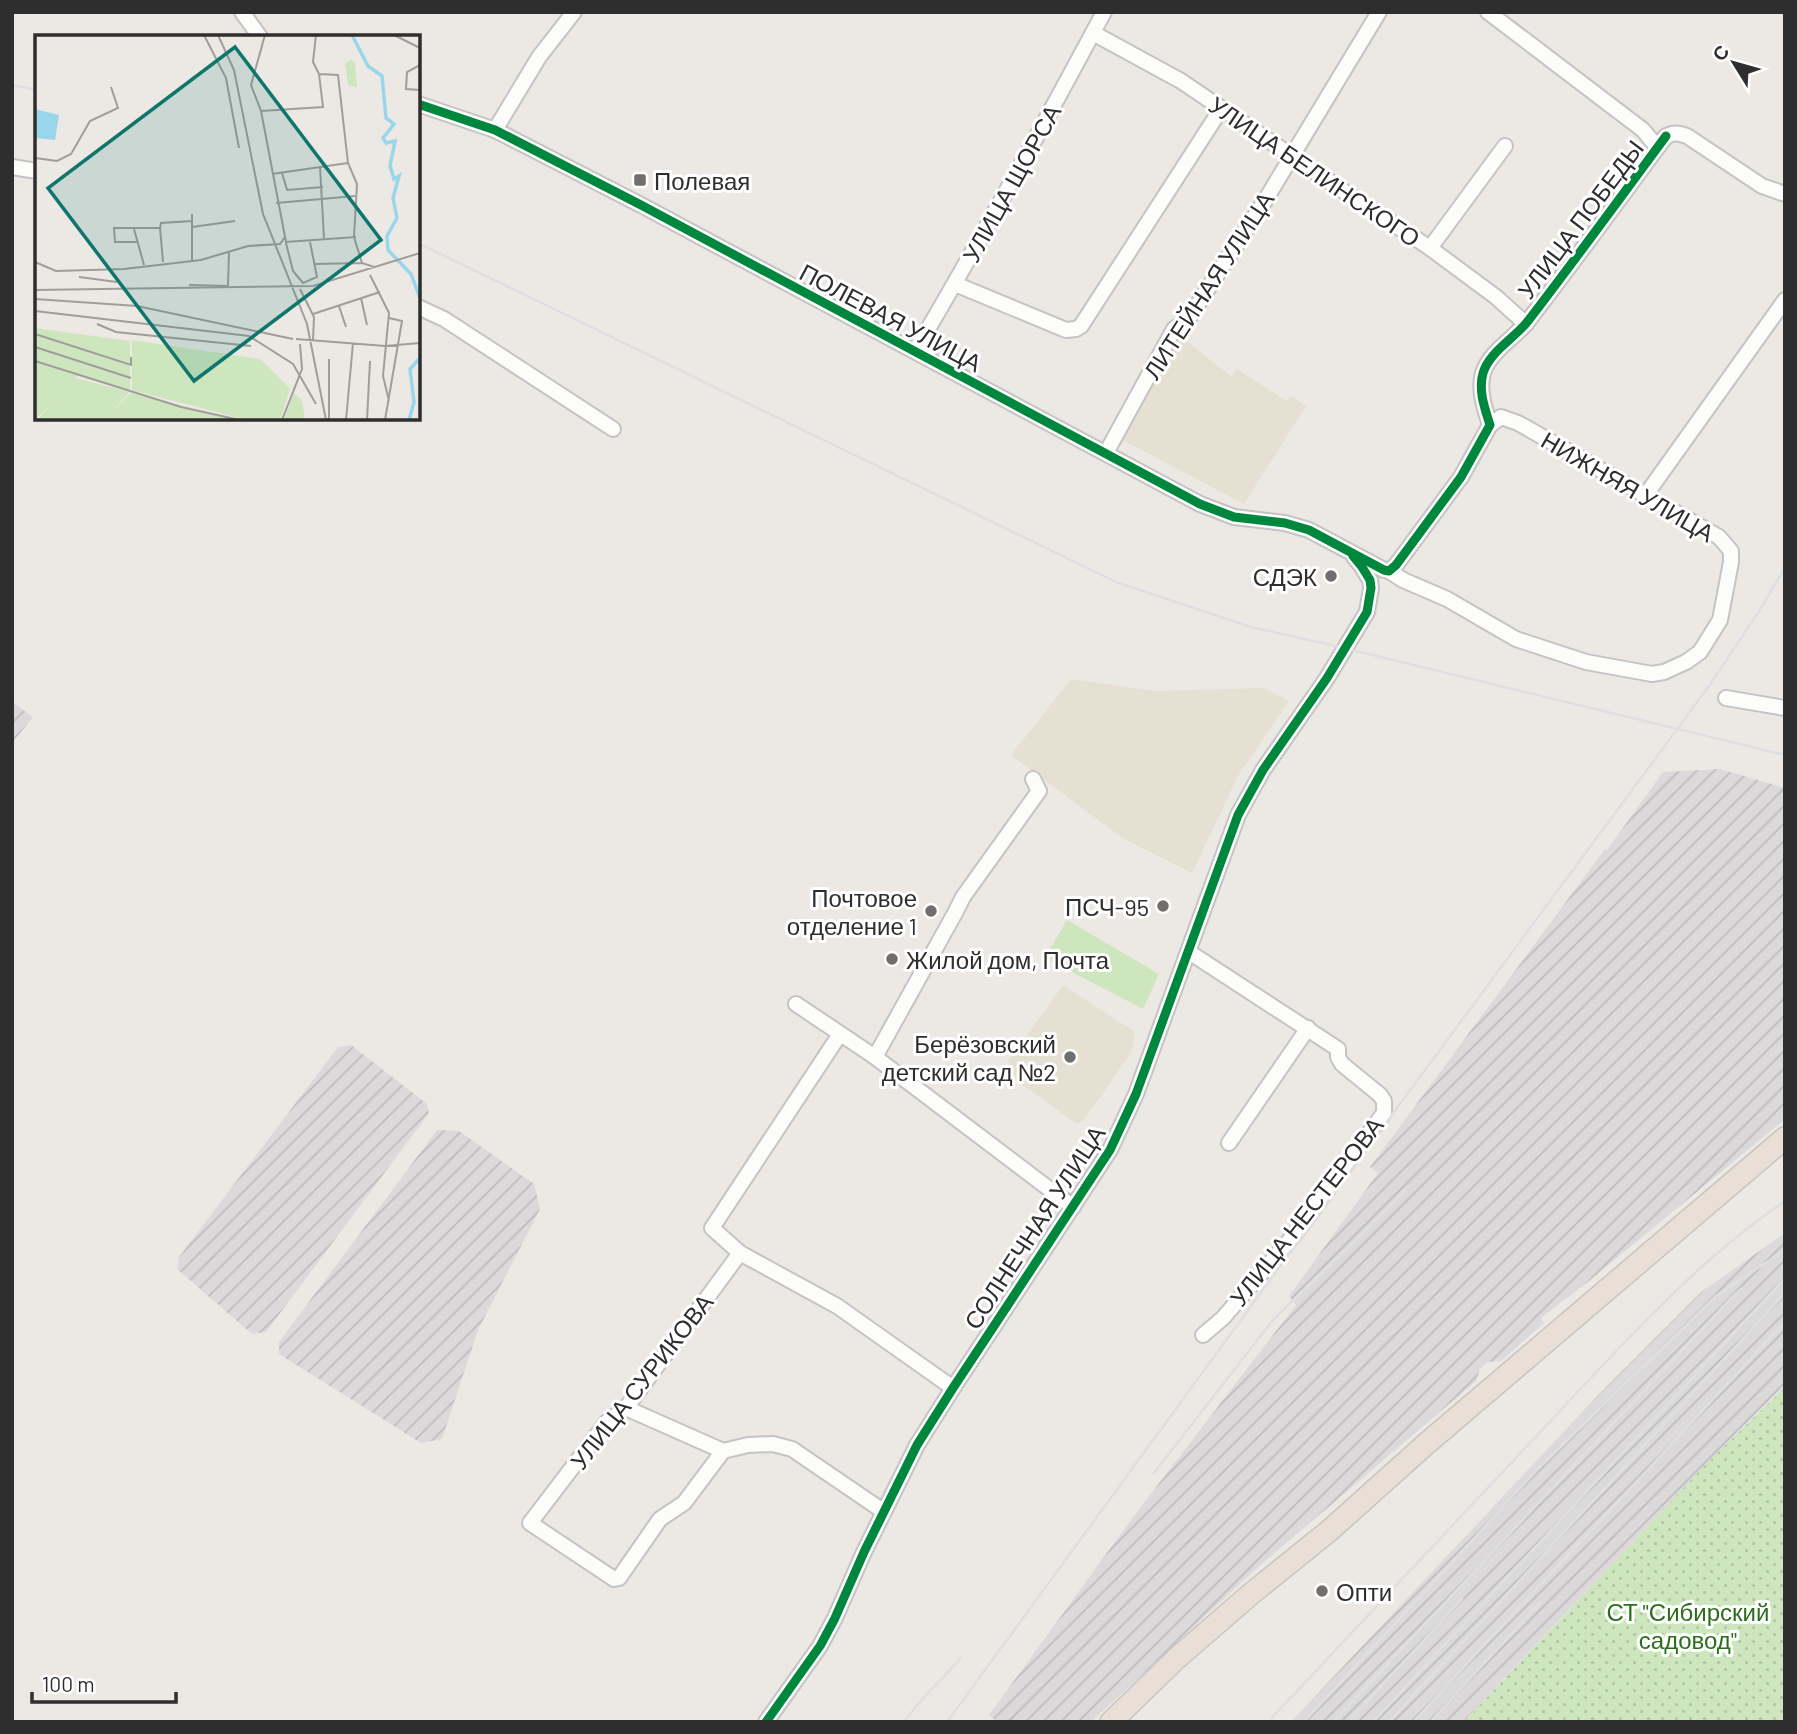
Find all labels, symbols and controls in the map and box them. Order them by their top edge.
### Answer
north arrow [1699,28,1769,98]
inset map [35,35,420,420]
text: С [1707,40,1734,65]
street label: УЛИЦА БЕЛИНСКОГО [1204,90,1426,252]
street label: УЛИЦА ЩОРСА [956,99,1066,267]
street label: УЛИЦА ПОБЕДЫ [1511,134,1649,304]
place label: Полевая [654,166,750,195]
marker: Полевая [632,172,648,188]
street label: ЛИТЕЙНАЯ УЛИЦА [1137,186,1279,384]
street label: ПОЛЕВАЯ УЛИЦА [795,257,987,377]
street label: НИЖНЯЯ УЛИЦА [1536,425,1720,547]
place label: СДЭК [1253,562,1317,591]
marker: СДЭК [1323,568,1339,584]
place label: Почтовое отделение 1 [787,883,917,940]
place label: ПСЧ-95 [1065,892,1149,921]
marker: ПСЧ-95 [1155,898,1171,914]
marker: Почтовое отделение 1 [923,903,939,919]
place label: Жилой дом, Почта [906,945,1110,974]
marker: Жилой дом, Почта [884,951,900,967]
place label: Берёзовский детский сад №2 [882,1029,1056,1086]
marker: Берёзовский детский сад №2 [1062,1049,1078,1065]
street label: УЛИЦА НЕСТЕРОВА [1223,1111,1389,1311]
street label: СОЛНЕЧНАЯ УЛИЦА [957,1120,1111,1334]
street label: УЛИЦА СУРИКОВА [563,1287,719,1475]
place label: Опти [1336,1577,1392,1606]
marker: Опти [1314,1583,1330,1599]
park label: СТ "Сибирский садовод" [1607,1597,1769,1654]
scale bar [32,1660,175,1704]
text: 100 m [42,1671,95,1696]

